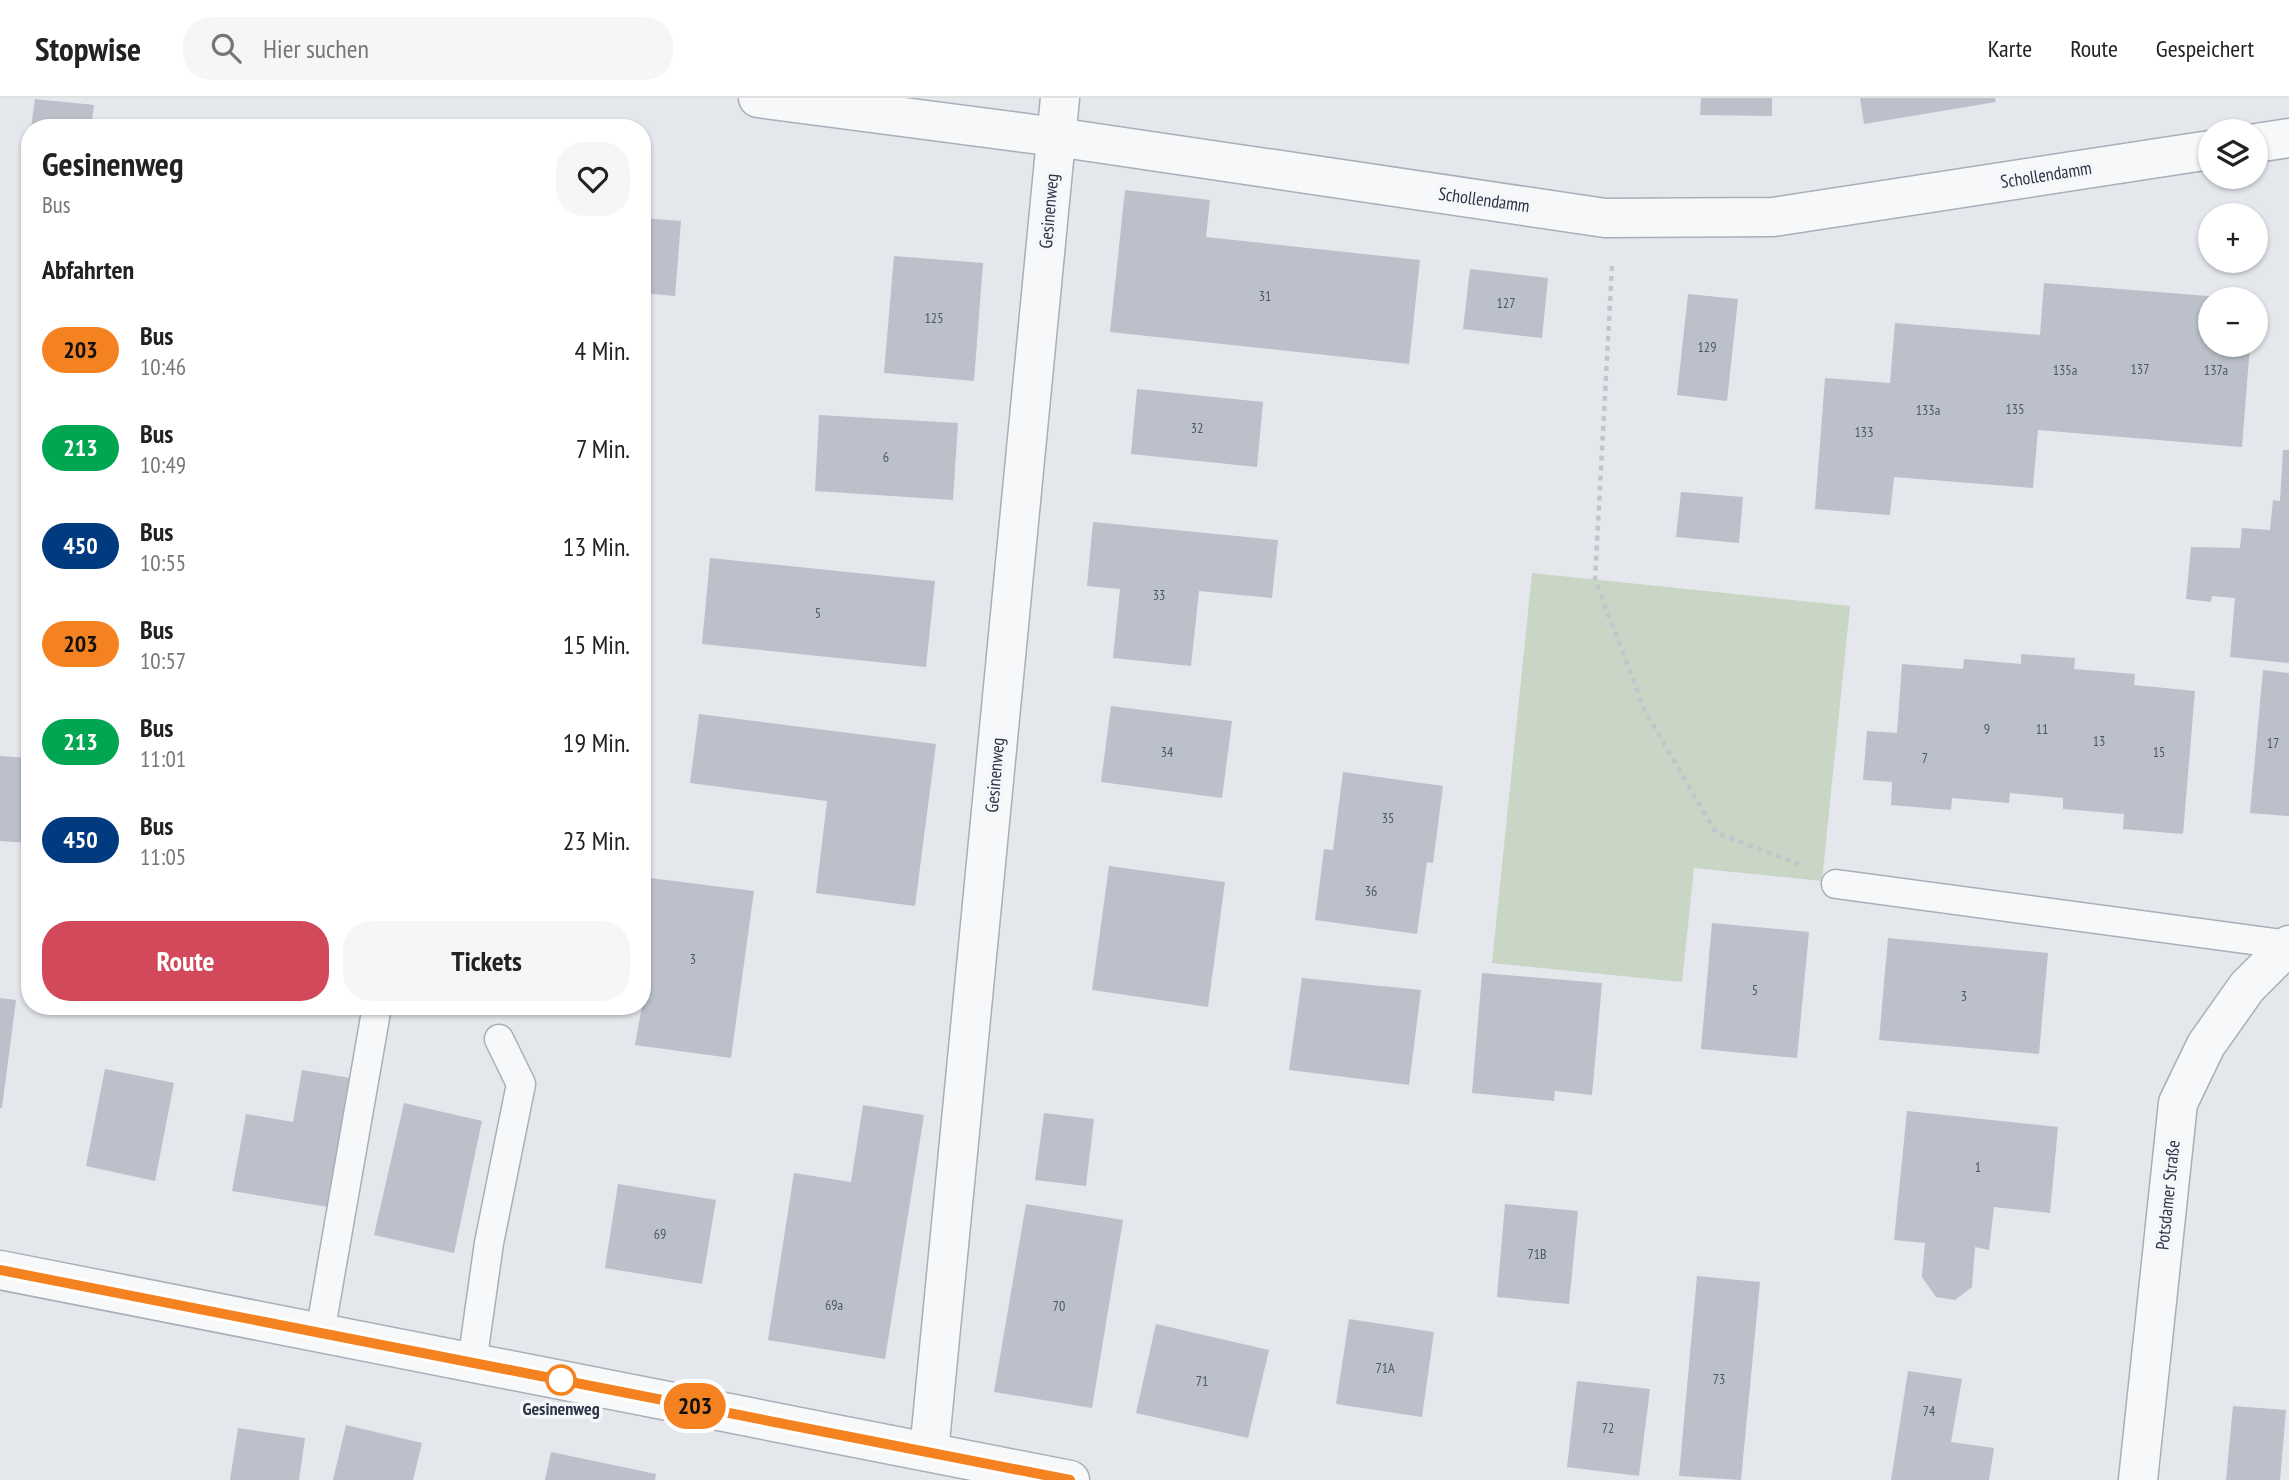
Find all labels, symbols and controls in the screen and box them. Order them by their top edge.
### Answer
search box [183,17,673,80]
text: Stopwise [35,27,141,70]
icon: search [207,29,245,67]
text: Hier suchen [263,32,369,65]
text: Karte [1988,33,2032,64]
text: Route [2070,33,2118,64]
text: Gespeichert [2156,33,2254,64]
map controls [2198,119,2268,357]
button: layers [2198,119,2268,189]
text: Gesinenweg [42,142,184,185]
button: heart [556,142,630,216]
street label: Schollendamm [1999,156,2093,193]
street label: Gesinenweg [1034,173,1063,249]
street label: Schollendamm [1437,182,1531,217]
text: Bus [42,190,71,219]
button: + [2198,203,2268,273]
text: Abfahrten [42,253,134,286]
house number: 31 [1259,287,1271,305]
button: − [2198,287,2268,357]
house number: 127 [1497,294,1515,312]
house number: 125 [925,309,943,327]
text: Bus [140,319,173,352]
text: 203 [63,334,98,365]
text: 4 Min. [575,334,630,367]
house number: 129 [1698,338,1716,356]
text: 10:46 [140,352,186,381]
house number: 137 [2131,360,2149,378]
house number: 135a [2053,361,2077,379]
house number: 137a [2204,361,2228,379]
house number: 135 [2006,400,2024,418]
house number: 133a [1916,401,1940,419]
text: Bus [140,417,173,450]
house number: 32 [1191,419,1203,437]
house number: 133 [1855,423,1873,441]
text: 213 [63,432,98,463]
text: 7 Min. [576,432,630,465]
house number: 6 [883,448,889,466]
text: 10:49 [140,450,186,479]
text: Bus [140,515,173,548]
text: 450 [63,530,98,561]
text: 13 Min. [563,530,630,563]
text: 10:55 [140,548,186,577]
house number: 33 [1153,586,1165,604]
house number: 5 [815,604,821,622]
text: Bus [140,613,173,646]
text: 203 [63,628,98,659]
text: 15 Min. [563,628,630,661]
text: 10:57 [140,646,186,675]
text: Bus [140,711,173,744]
house number: 9 [1984,720,1990,738]
house number: 11 [2036,720,2048,738]
text: 213 [63,726,98,757]
text: 19 Min. [563,726,630,759]
house number: 13 [2093,732,2105,750]
house number: 17 [2267,734,2279,752]
street label: Gesinenweg [980,737,1009,813]
house number: 34 [1161,743,1174,761]
house number: 15 [2153,743,2165,761]
text: 11:01 [140,744,186,773]
house number: 7 [1922,749,1928,767]
text: Bus [140,809,173,842]
house number: 35 [1382,809,1394,827]
text: 450 [63,824,98,855]
text: 23 Min. [563,824,630,857]
text: 11:05 [140,842,186,871]
house number: 36 [1365,882,1377,900]
button: Route [42,921,329,1001]
button: Tickets [343,921,630,1001]
house number: 3 [690,950,696,968]
house number: 5 [1752,981,1758,999]
house number: 3 [1961,987,1967,1005]
street label: Potsdamer Straße [2150,1139,2185,1251]
house number: 1 [1975,1158,1981,1176]
house number: 69 [654,1225,666,1243]
house number: 71B [1527,1245,1547,1263]
house number: 69a [825,1296,843,1314]
house number: 70 [1053,1297,1065,1315]
house number: 71A [1375,1359,1395,1377]
marker: Gesinenweg [546,1365,576,1395]
house number: 73 [1713,1370,1725,1388]
house number: 71 [1196,1372,1208,1390]
line badge: 203 [655,1383,735,1429]
text: 203 [678,1390,712,1421]
place label: Gesinenweg [522,1397,600,1420]
house number: 74 [1923,1402,1936,1420]
house number: 72 [1602,1419,1614,1437]

